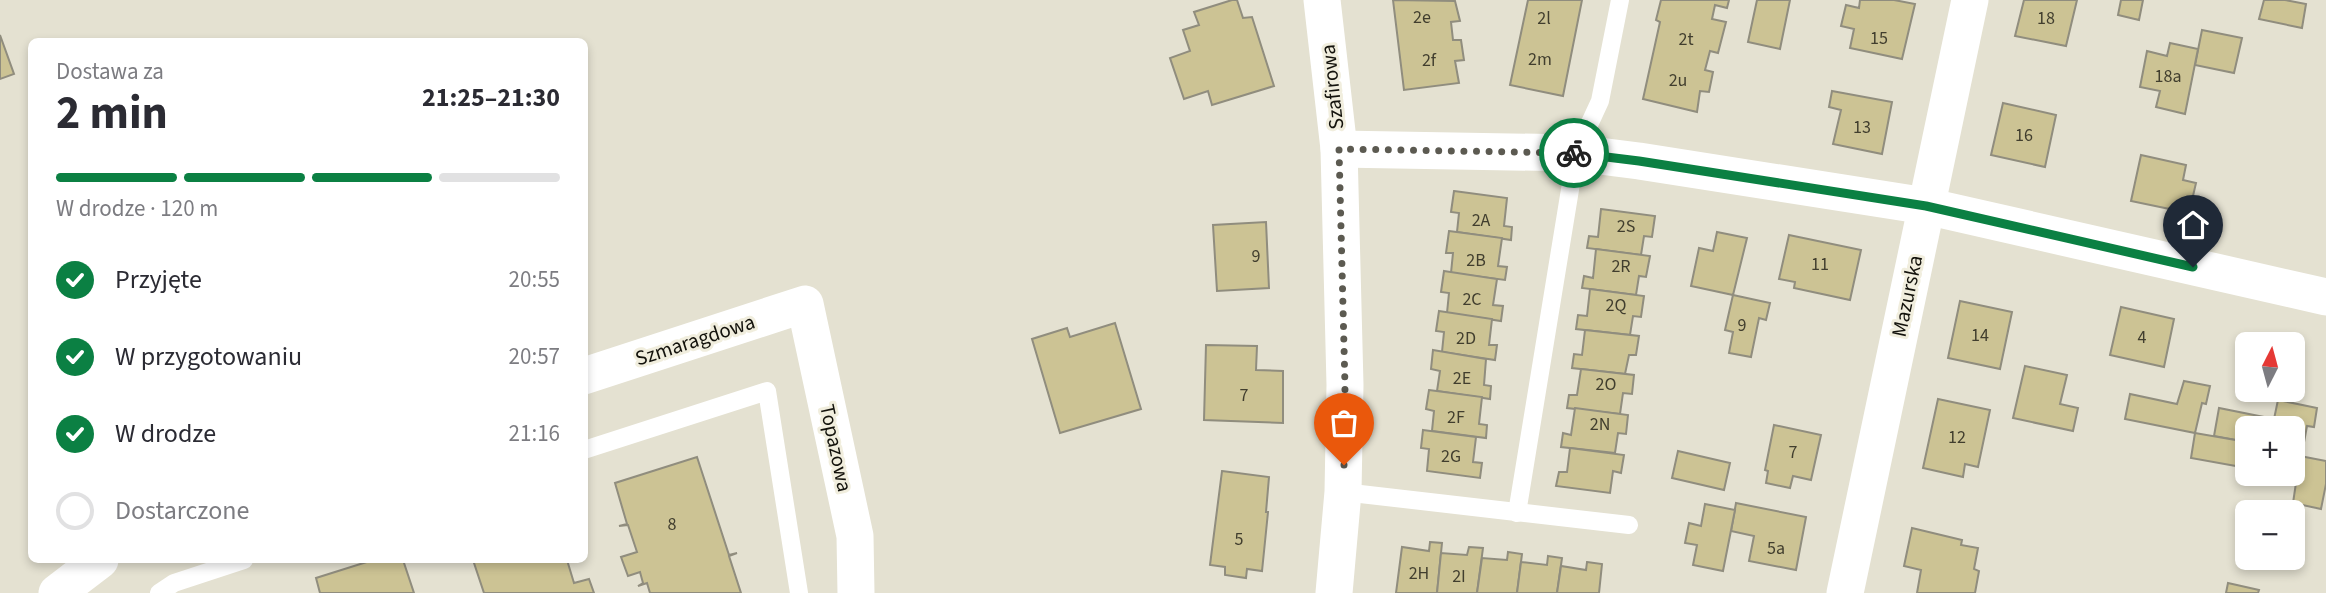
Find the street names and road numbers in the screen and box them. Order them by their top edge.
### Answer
street label: Szafirowa [1313,43,1351,131]
street label: Mazurska [1884,252,1930,340]
street label: Szmaragdowa [631,307,759,373]
street label: Topazowa [812,401,860,495]

